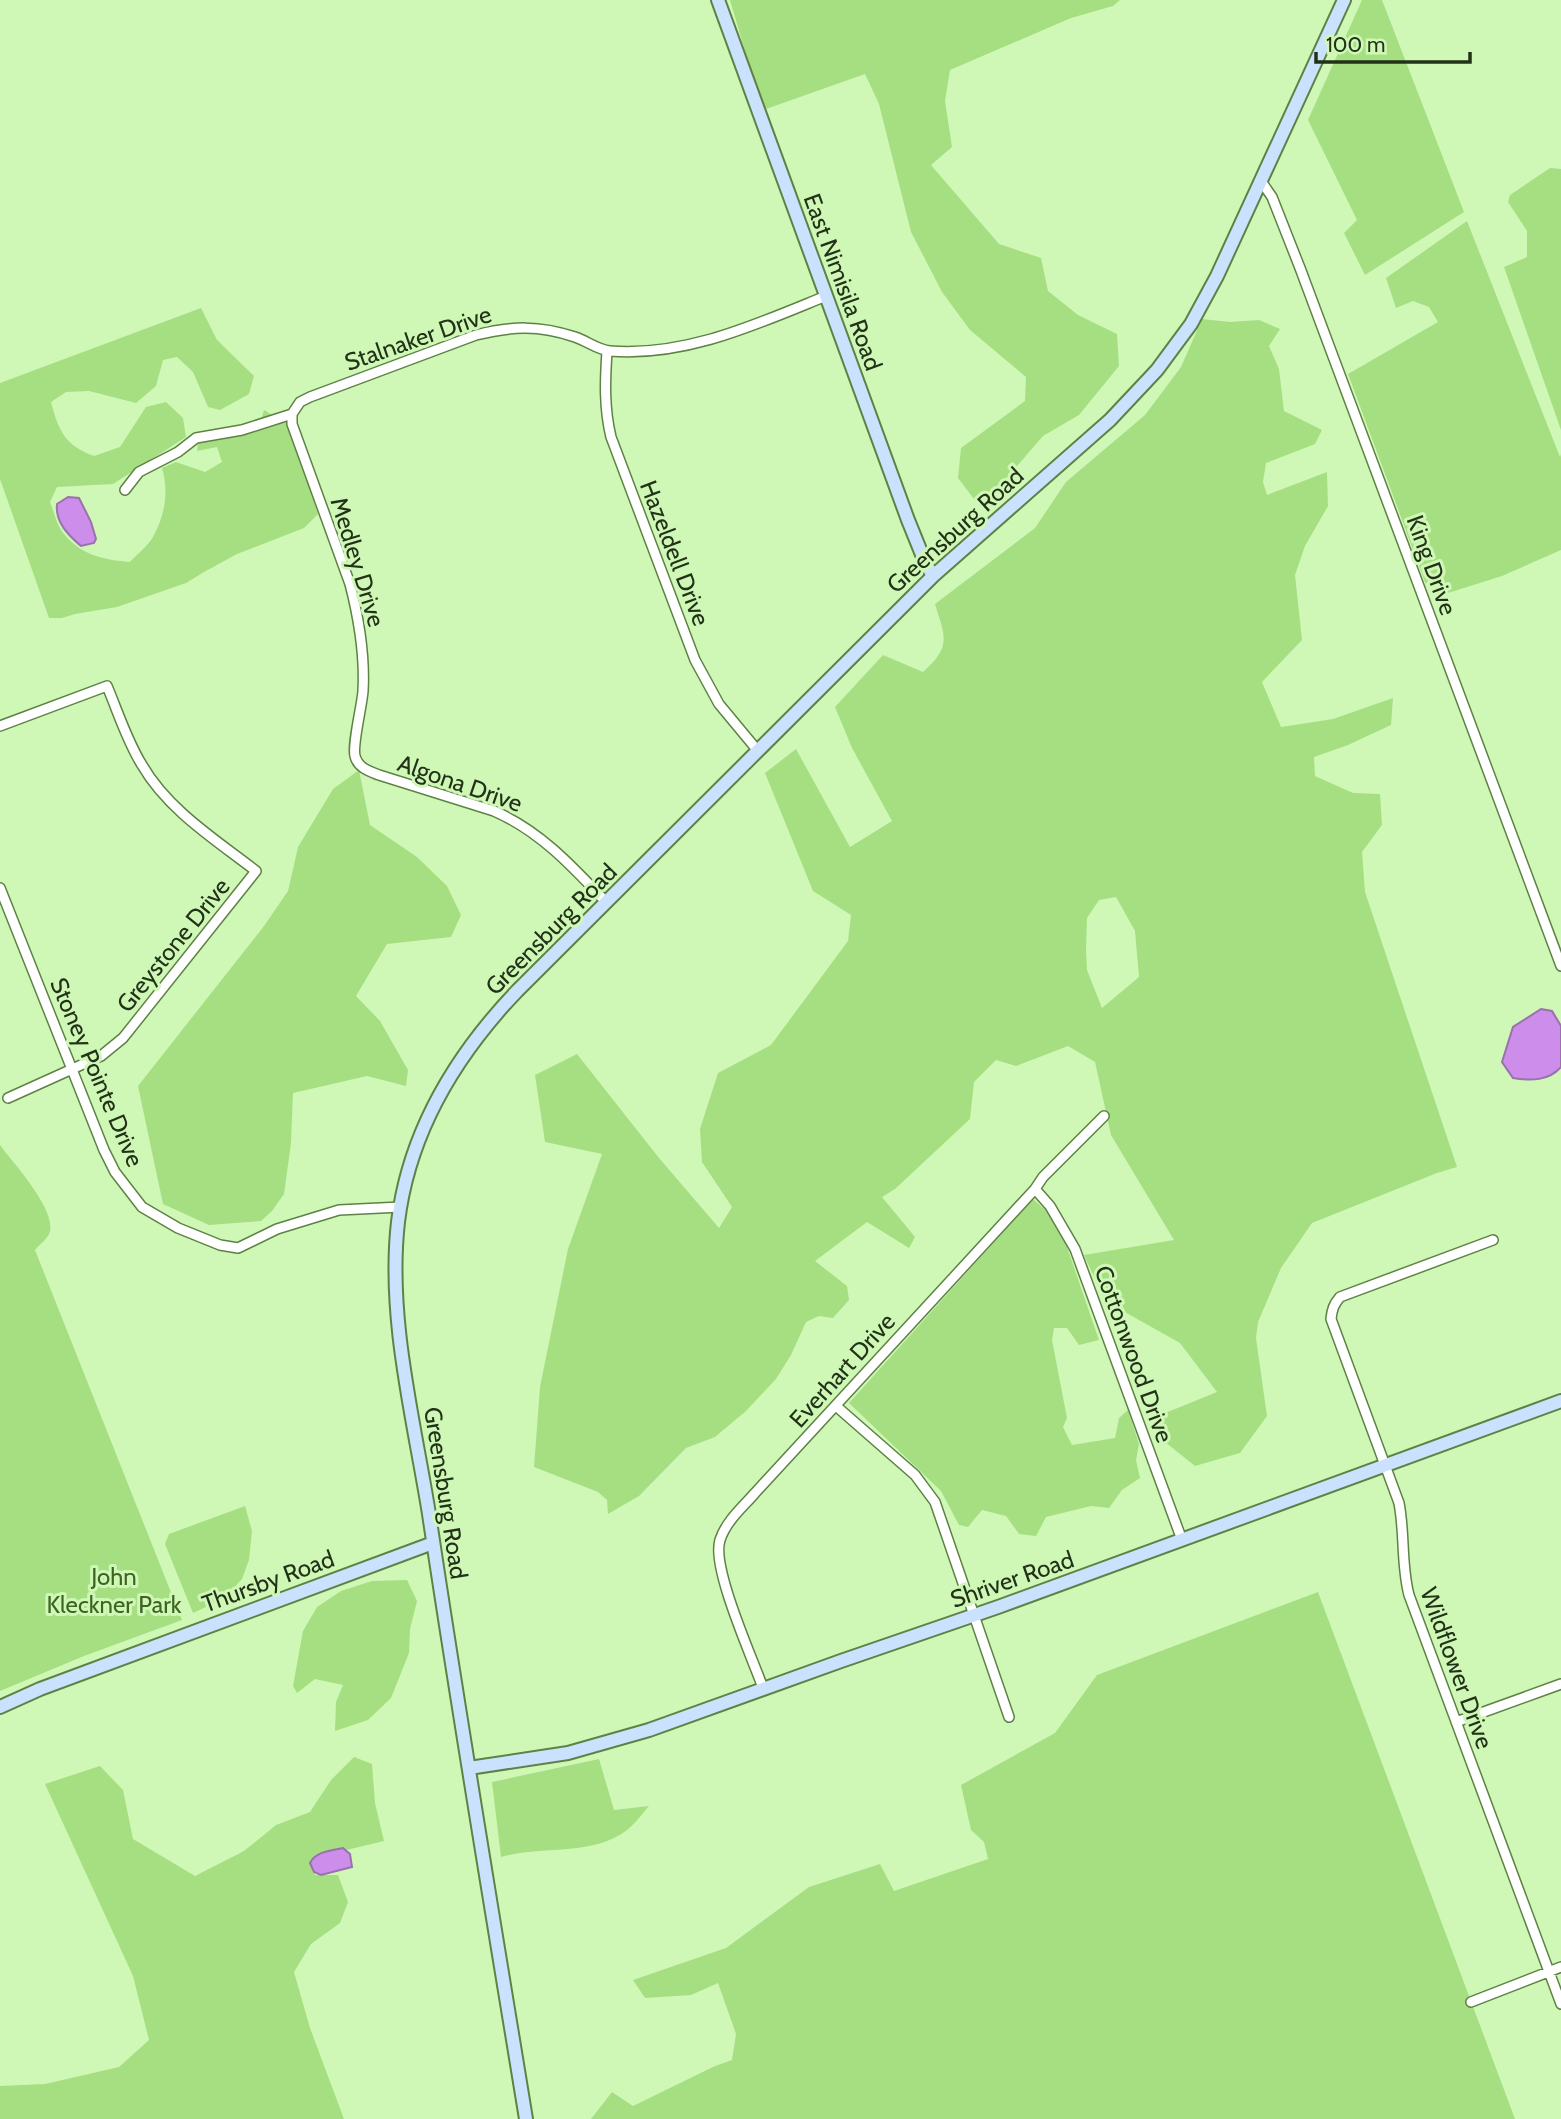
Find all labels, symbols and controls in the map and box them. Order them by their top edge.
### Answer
scale bar [1316,21,1470,65]
text: 100 m [1326,32,1385,57]
street label: East Nimisila Road [798,190,888,374]
street label: Stalnaker Drive [341,299,495,377]
street label: Greensburg Road [881,461,1029,599]
street label: Hazeldell Drive [634,476,716,630]
street label: Medley Drive [325,494,391,630]
street label: King Drive [1401,511,1463,619]
street label: Algona Drive [394,748,526,818]
street label: Greensburg Road [479,857,623,1001]
street label: Greystone Drive [110,872,236,1018]
street label: Stoney Pointe Drive [44,973,150,1171]
street label: Cottonwood Drive [1089,1262,1179,1446]
street label: Everhart Drive [783,1307,901,1433]
street label: Greensburg Road [418,1405,474,1581]
street label: Thursby Road [198,1544,338,1618]
street label: Shriver Road [947,1544,1077,1614]
park label: John Kleckner Park [46,1562,182,1619]
street label: Wildflower Drive [1414,1583,1500,1753]

